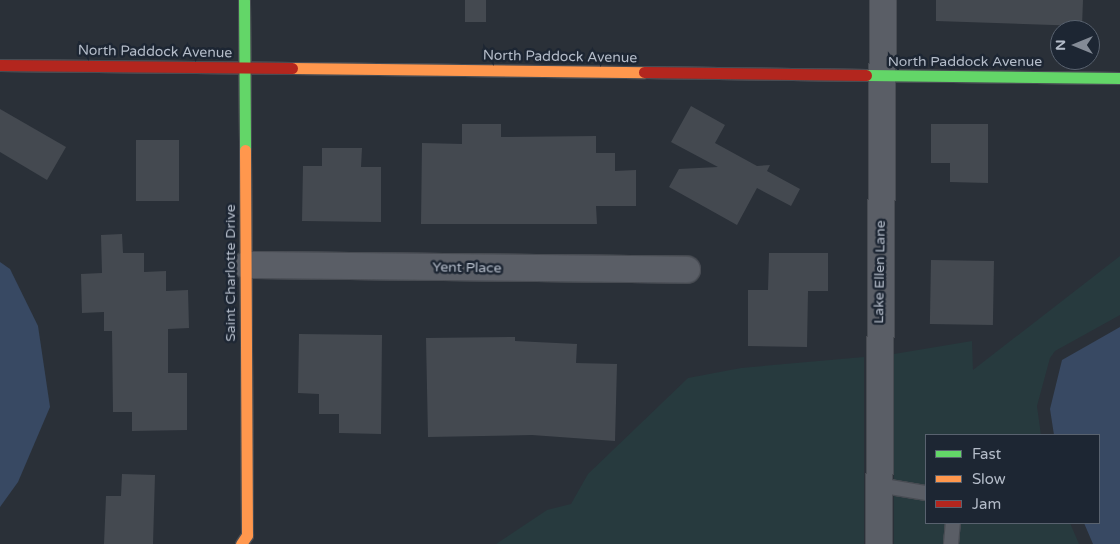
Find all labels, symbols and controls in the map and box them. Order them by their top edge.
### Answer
north arrow [1050,20,1100,70]
text: N [1052,39,1069,51]
street label: North Paddock Avenue [78,42,232,62]
street label: North Paddock Avenue [483,47,637,67]
street label: North Paddock Avenue [888,54,1042,70]
street label: Saint Charlotte Drive [223,204,239,342]
street label: Lake Ellen Lane [871,220,889,324]
street label: Yent Place [432,259,502,277]
legend [925,434,1100,524]
text: Fast [972,445,1001,463]
text: Slow [972,470,1006,488]
text: Jam [972,495,1001,513]

